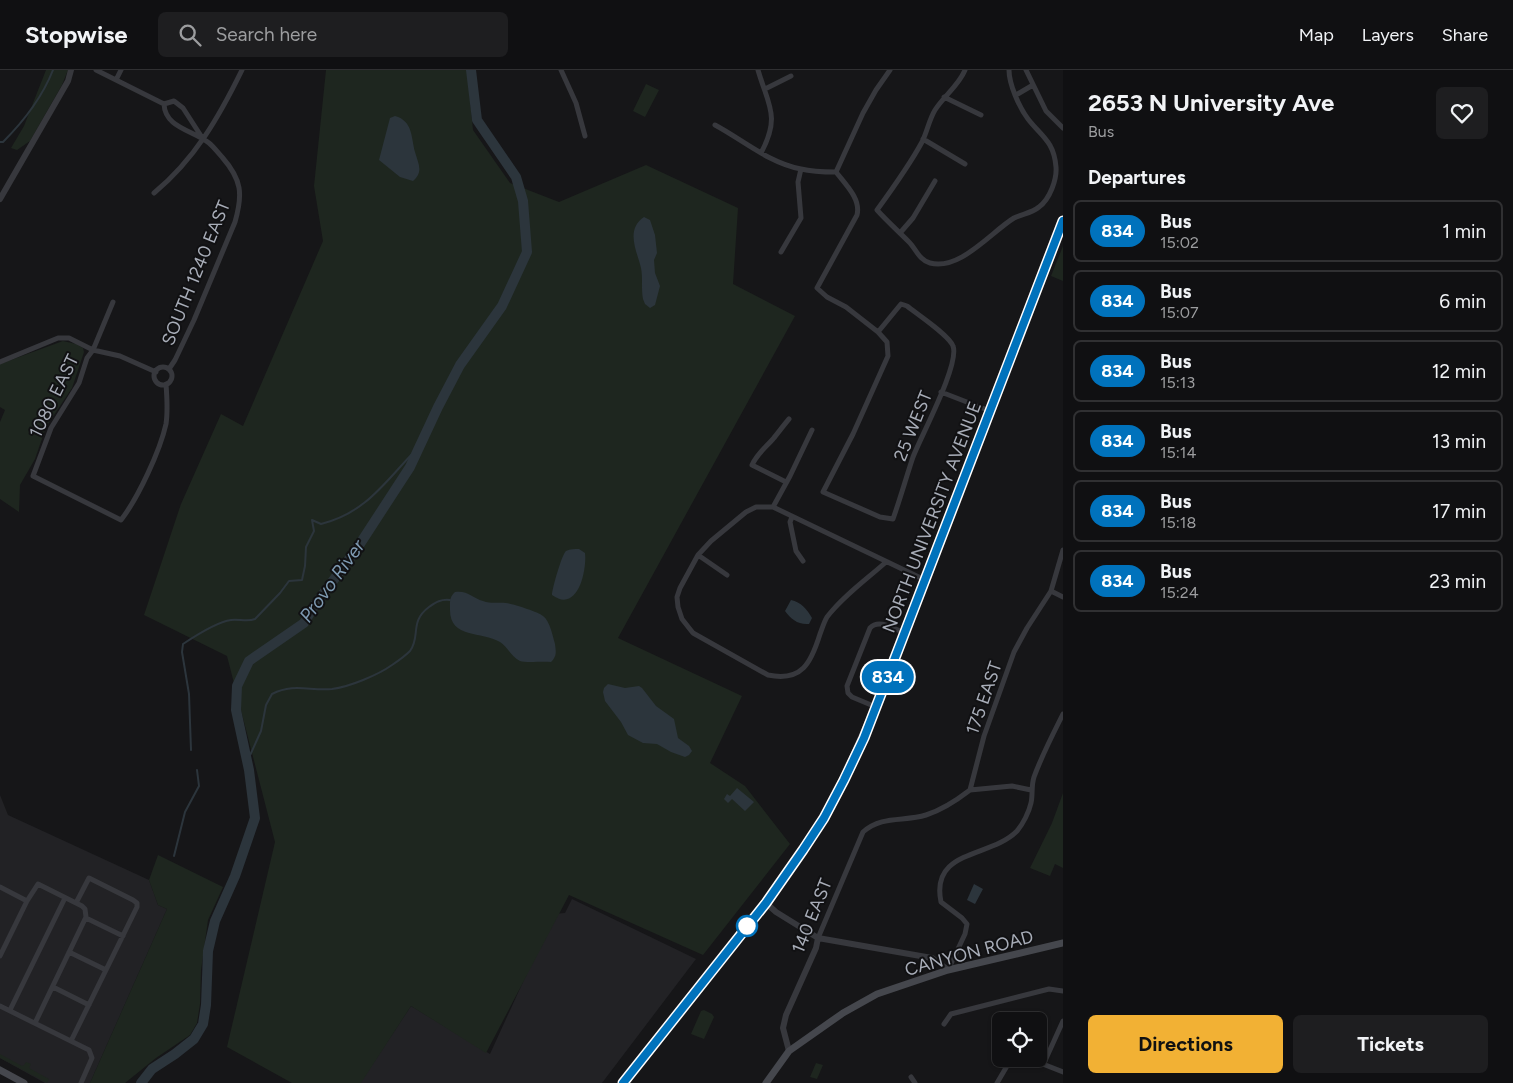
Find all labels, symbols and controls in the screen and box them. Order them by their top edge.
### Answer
search box [158,12,508,57]
text: Stopwise [25,20,128,49]
icon: search [176,21,204,49]
text: Search here [216,23,317,46]
text: Map [1299,24,1334,46]
text: Layers [1362,24,1414,46]
text: Share [1442,24,1488,46]
button: heart [1436,87,1488,139]
text: 2653 N University Ave [1088,88,1334,117]
text: Bus [1088,122,1114,141]
text: Departures [1088,166,1186,189]
street label: SOUTH 1240 EAST [157,197,235,348]
text: Bus [1160,210,1191,233]
text: 834 [1101,220,1134,242]
text: 1 min [1442,220,1486,243]
text: 15:02 [1160,233,1199,252]
text: Bus [1160,280,1191,303]
text: 834 [1101,290,1134,312]
text: 6 min [1439,290,1486,313]
text: 15:07 [1160,303,1199,322]
text: Bus [1160,350,1191,373]
street label: 1080 EAST [24,351,84,441]
text: 834 [1101,360,1134,382]
text: 12 min [1432,360,1486,383]
text: 15:13 [1160,373,1195,392]
street label: 25 WEST [889,388,937,464]
street label: NORTH UNIVERSITY AVENUE [878,398,986,636]
text: Bus [1160,420,1191,443]
text: 834 [1101,430,1134,452]
text: 13 min [1432,430,1486,453]
text: 15:14 [1160,443,1196,462]
text: Bus [1160,490,1191,513]
text: 834 [1101,500,1134,522]
text: 17 min [1432,500,1486,523]
text: 15:18 [1160,513,1196,532]
water label: Provo River [294,535,370,627]
text: Bus [1160,560,1191,583]
text: 834 [1101,570,1134,592]
text: 23 min [1429,570,1486,593]
text: 15:24 [1160,583,1199,602]
street label: 175 EAST [961,659,1007,737]
line badge: 834 [859,661,917,693]
text: 834 [872,666,904,688]
street label: 140 EAST [787,875,837,956]
unlabelled marker [736,915,758,937]
street label: CANYON ROAD [902,925,1036,981]
map controls [992,1012,1047,1067]
button: locate [992,1012,1047,1067]
button: Directions [1088,1015,1283,1073]
button: Tickets [1293,1015,1488,1073]

